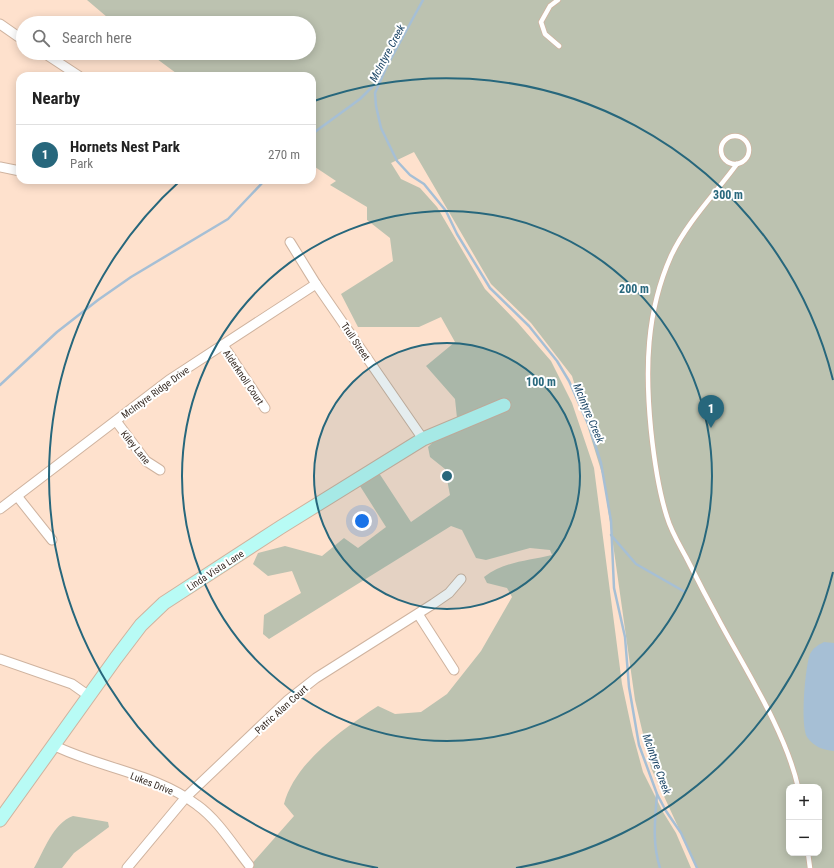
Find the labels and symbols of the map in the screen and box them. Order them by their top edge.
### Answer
water label: McIntyre Creek [367,22,408,84]
text: 300 m [713,188,743,202]
text: 200 m [619,282,649,296]
street label: Trull Street [339,320,372,362]
street label: Alderknoll Court [221,348,266,407]
street label: McIntyre Ridge Drive [119,364,192,421]
text: 100 m [526,375,556,389]
water label: McIntyre Creek [570,382,607,445]
pin: 1 [698,395,724,428]
street label: Kiley Lane [119,428,153,467]
centre of rings [440,469,454,483]
your location [352,511,372,531]
street label: Linda Vista Lane [185,548,246,593]
street label: Patric Alan Court [253,683,310,736]
water label: McIntyre Creek [640,732,673,796]
street label: Lukes Drive [129,770,175,797]

